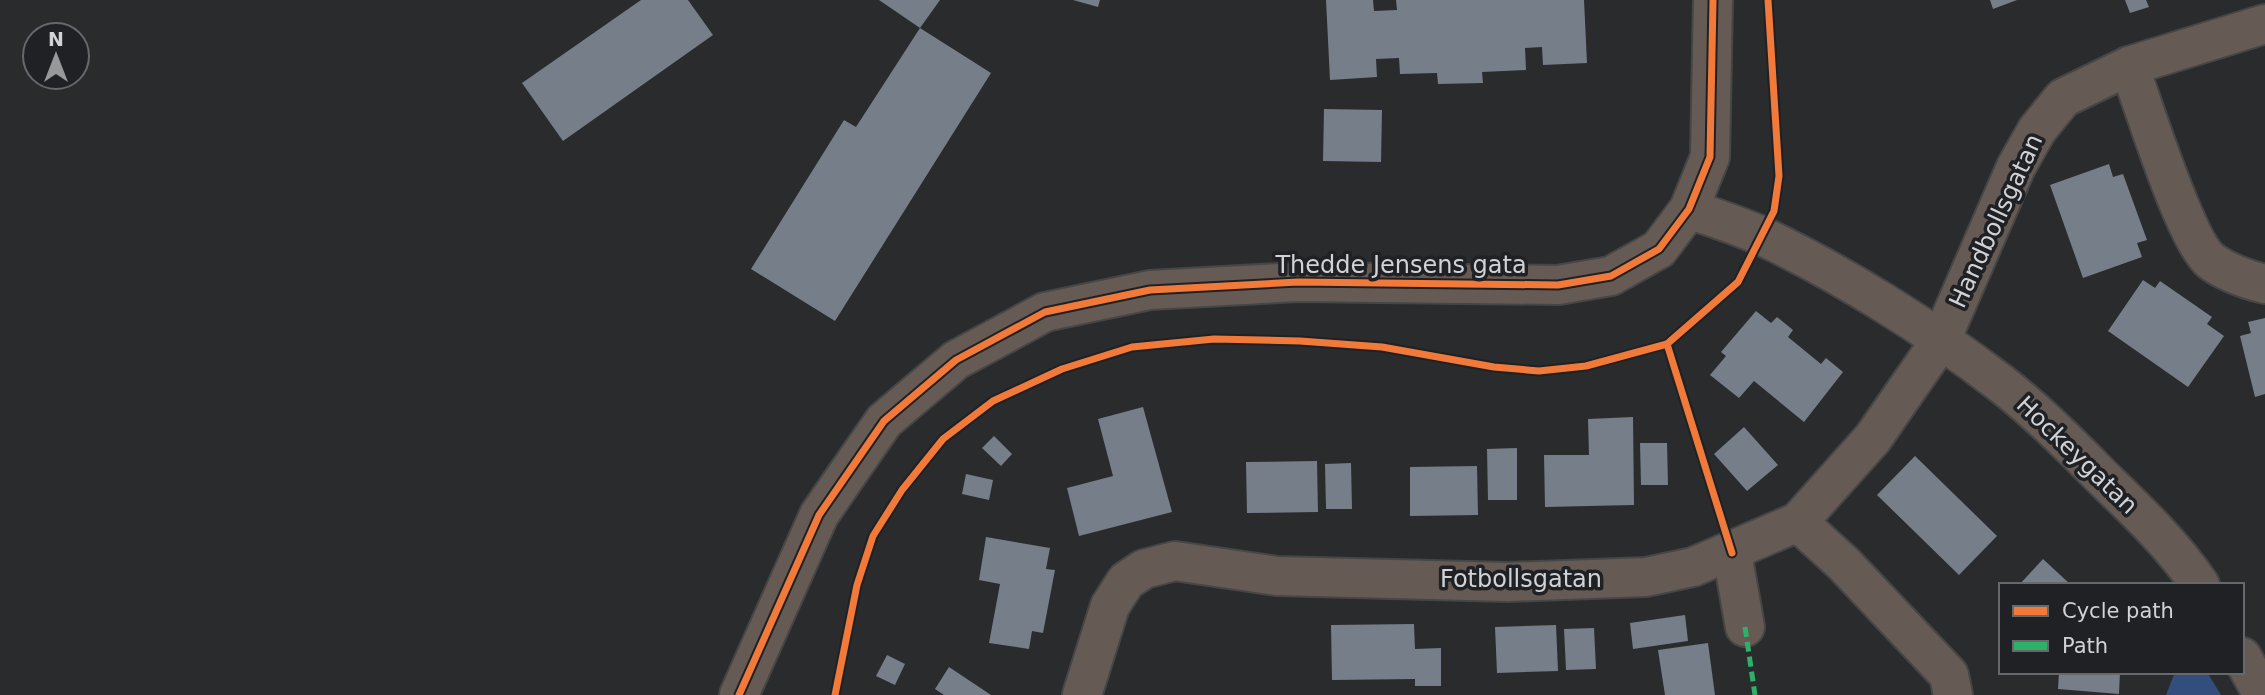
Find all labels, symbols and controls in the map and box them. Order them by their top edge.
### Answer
north arrow [21,21,91,91]
text: N [48,28,64,50]
street label: Handbollsgatan [1944,130,2048,312]
street label: Thedde Jensens gata [1274,251,1527,279]
street label: Hockeygatan [2011,390,2143,520]
street label: Fotbollsgatan [1440,565,1602,593]
legend [1999,583,2244,674]
text: Cycle path [2062,599,2174,623]
text: Path [2062,634,2108,658]

